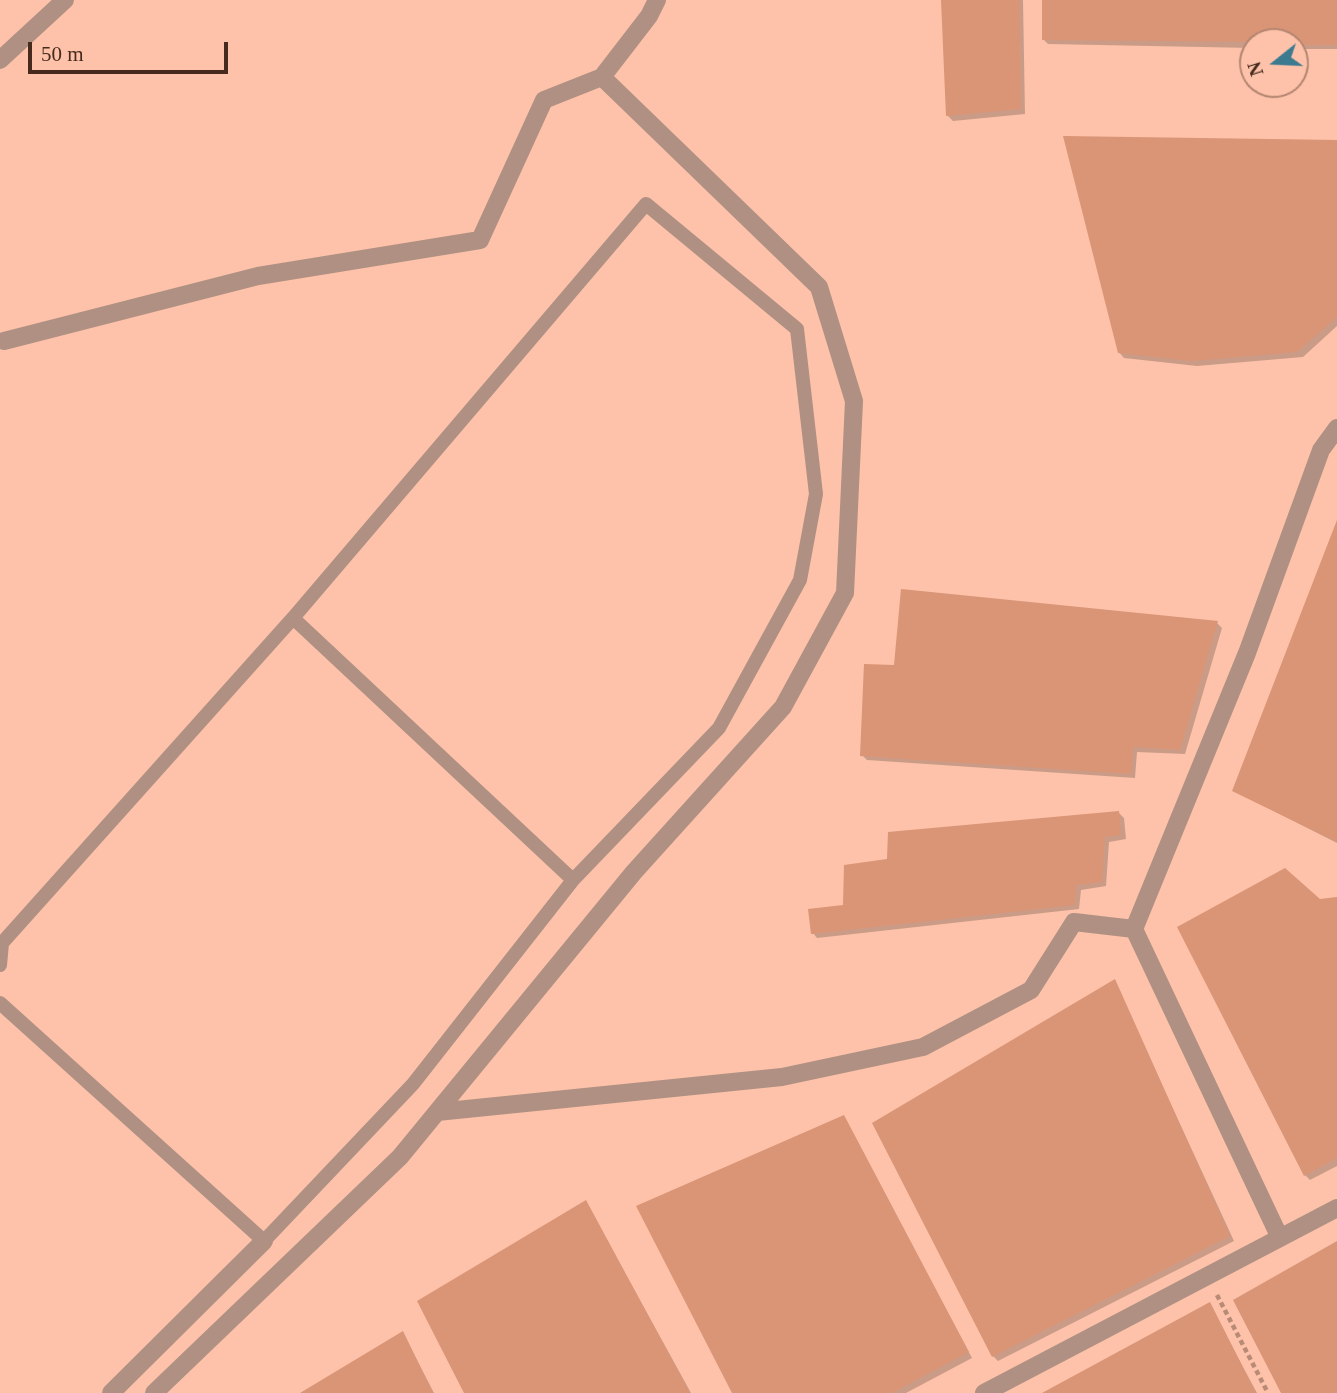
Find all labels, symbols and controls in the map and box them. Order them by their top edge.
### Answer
scale bar [32,28,231,72]
north arrow [1239,28,1309,98]
text: 50 m [41,42,84,66]
text: N [1243,59,1268,79]

